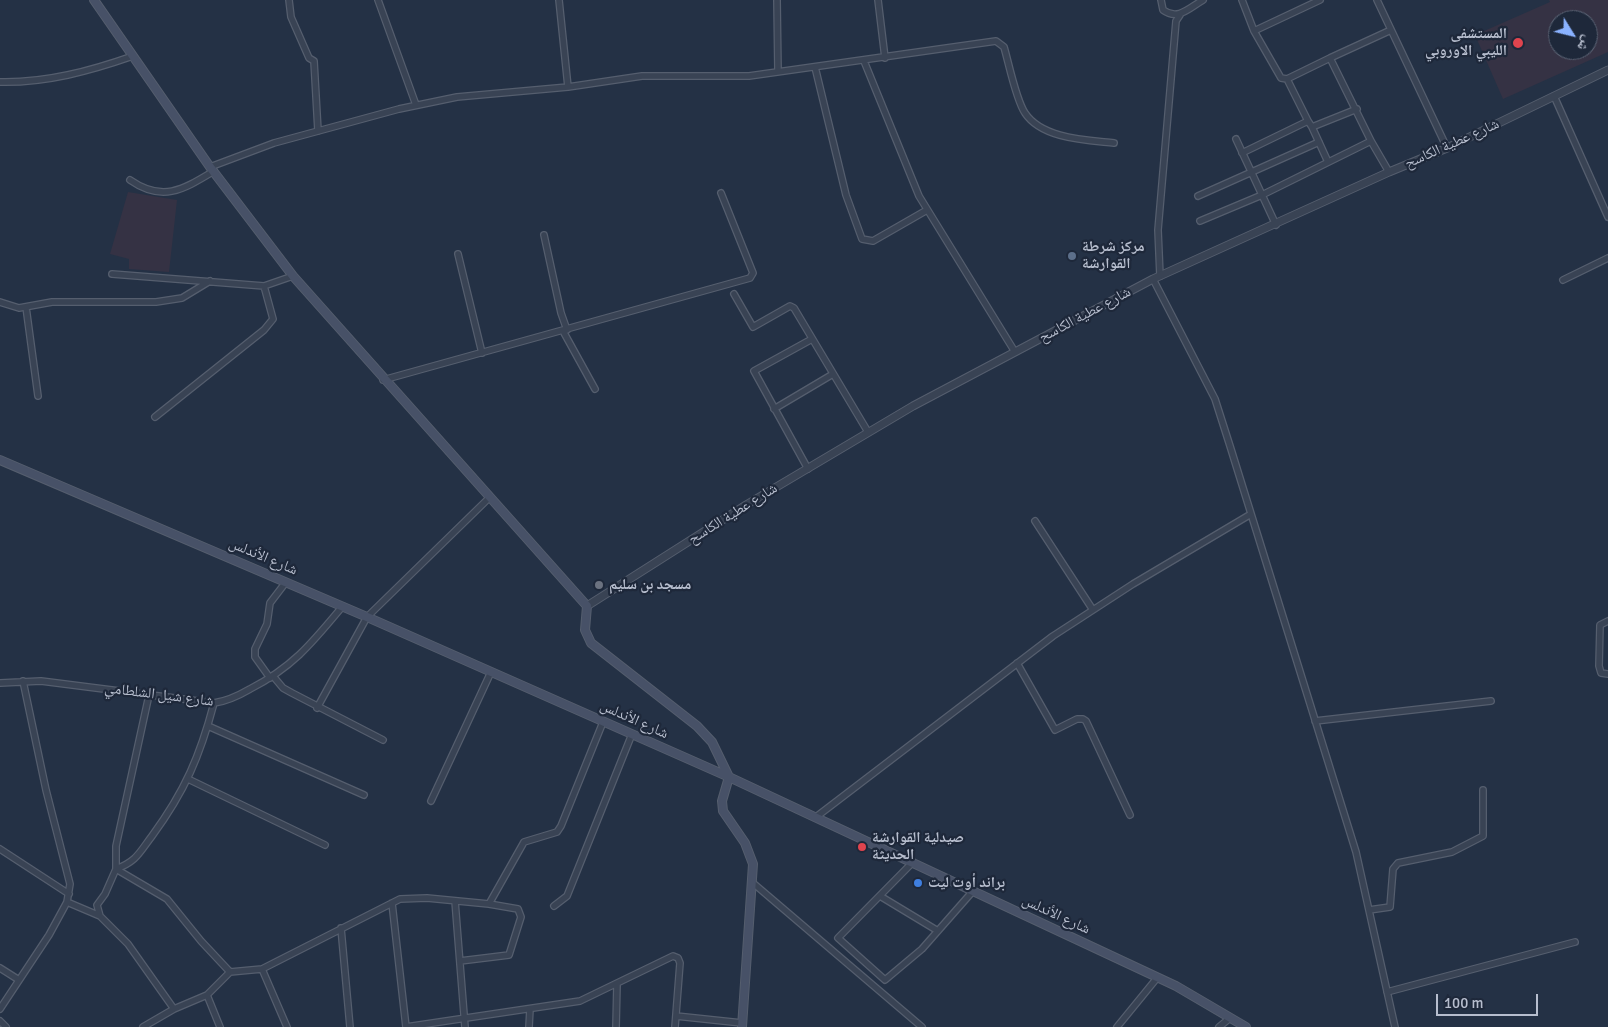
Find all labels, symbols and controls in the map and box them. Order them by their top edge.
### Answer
north arrow [1548,10,1598,60]
place label: المستشفی الليبي الاوروبي [1425,25,1507,60]
text: ش [1573,33,1596,55]
marker: المستشفی الليبي الاوروبي [1511,36,1525,50]
street label: شارع عطية الكاسح [1402,115,1502,173]
place label: مركز شرطة القوارشة [1082,238,1145,273]
marker: مركز شرطة القوارشة [1066,250,1078,262]
street label: شارع عطية الكاسح [1036,283,1134,347]
street label: شارع عطية الكاسح [685,479,781,549]
street label: شارع الأندلس [226,534,300,580]
place label: مسجد بن سليم [609,576,691,594]
marker: مسجد بن سليم [593,579,605,591]
street label: شارع شيل الشلطامي [103,679,215,711]
street label: شارع الأندلس [597,697,671,743]
place label: صيدلية القوارشة الحديثة [872,829,964,864]
marker: صيدلية القوارشة الحديثة [856,841,868,853]
place label: براند أوت ليت [928,874,1005,892]
marker: براند أوت ليت [912,877,924,889]
street label: شارع الأندلس [1019,891,1093,939]
scale bar [1438,984,1540,1016]
text: 100 m [1444,994,1484,1012]

